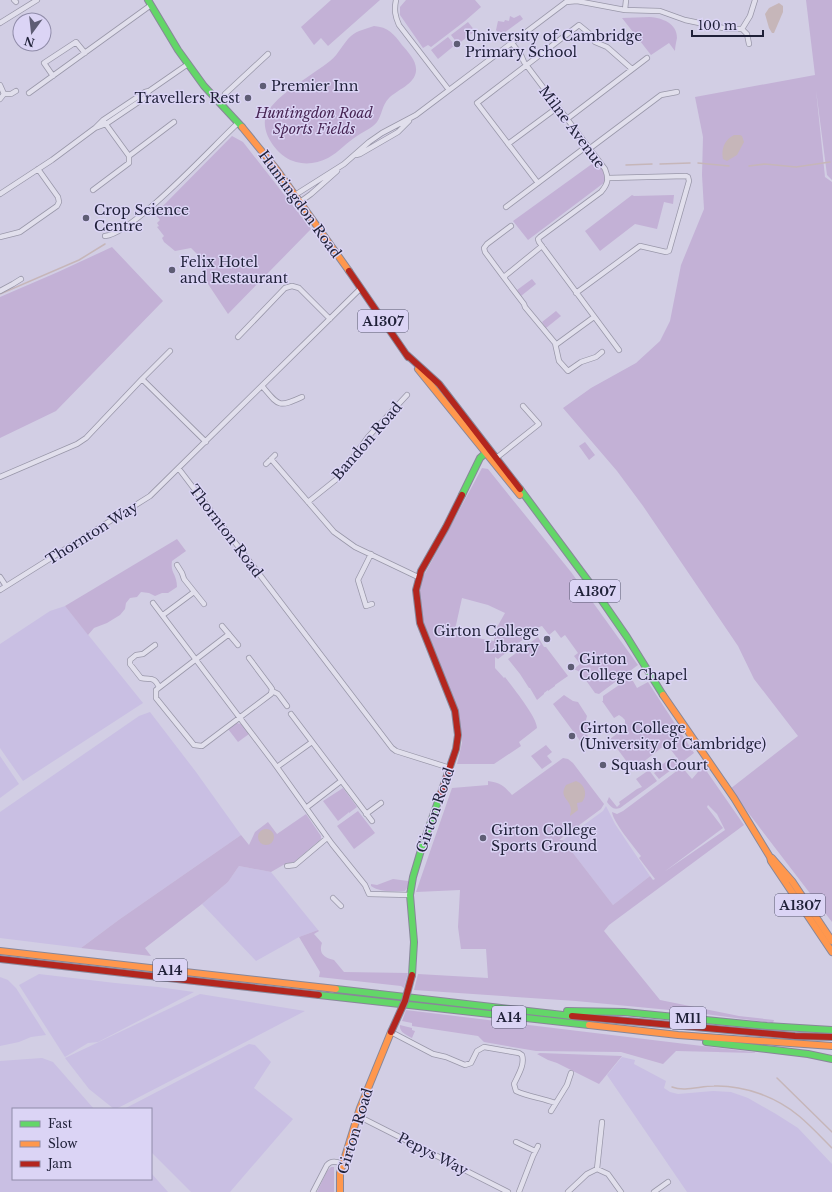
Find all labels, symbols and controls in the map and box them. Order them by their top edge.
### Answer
north arrow [12,12,52,52]
scale bar [692,12,763,38]
text: 100 m [698,18,737,33]
place label: University of Cambridge Primary School [465,27,642,61]
text: N [22,33,36,50]
marker: University of Cambridge Primary School [452,39,462,49]
place label: Premier Inn [271,77,359,95]
marker: Premier Inn [258,81,268,91]
street label: Milne Avenue [535,82,609,172]
place label: Travellers Rest [135,89,241,107]
marker: Travellers Rest [243,93,253,103]
park label: Huntingdon Road Sports Fields [254,104,373,138]
street label: Huntingdon Road [255,146,346,262]
place label: Crop Science Centre [94,201,189,235]
marker: Crop Science Centre [81,213,91,223]
place label: Felix Hotel and Restaurant [180,253,289,287]
marker: Felix Hotel and Restaurant [167,265,177,275]
road number: A1307 [358,310,408,332]
street label: Bandon Road [328,398,406,484]
street label: Thornton Road [185,481,267,581]
street label: Thornton Way [42,497,142,569]
road number: A1307 [570,580,620,602]
place label: Girton College Library [433,622,539,656]
marker: Girton College Library [542,634,552,644]
place label: Girton College Chapel [579,650,688,684]
marker: Girton College Chapel [566,662,576,672]
place label: Girton College (University of Cambridge) [580,719,766,753]
marker: Girton College (University of Cambridge) [567,731,577,741]
place label: Squash Court [611,756,709,774]
marker: Squash Court [598,760,608,770]
street label: Girton Road [412,764,458,855]
place label: Girton College Sports Ground [491,821,598,855]
marker: Girton College Sports Ground [478,833,488,843]
road number: A1307 [775,894,825,916]
road number: A14 [153,959,187,981]
road number: A14 [492,1006,526,1028]
road number: M11 [670,1007,706,1029]
street label: Girton Road [333,1085,377,1176]
legend [12,1108,152,1180]
text: Fast [48,1116,73,1131]
street label: Pepys Way [395,1129,471,1179]
text: Slow [48,1136,78,1151]
text: Jam [46,1156,72,1171]

